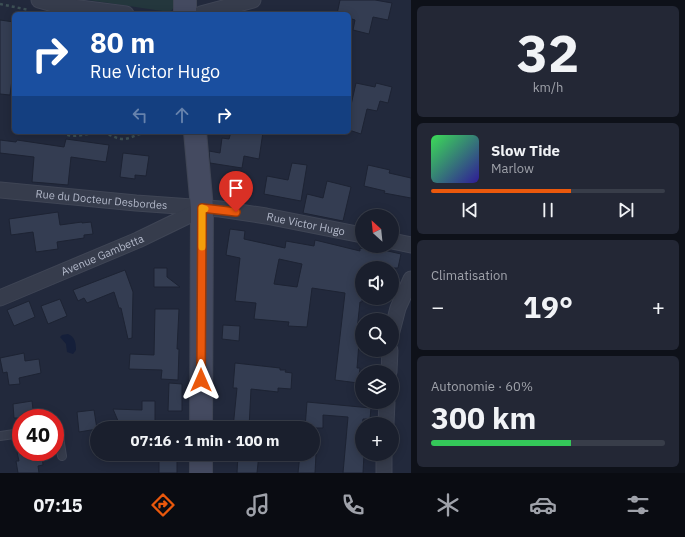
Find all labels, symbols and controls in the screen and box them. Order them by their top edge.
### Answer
text: 32 [517,19,579,86]
text: 80 m [90,24,155,61]
icon: right [24,28,76,80]
text: Rue Victor Hugo [90,60,220,83]
text: km/h [533,79,563,96]
icon: left [129,104,151,126]
icon: ahead [171,104,193,126]
icon: right [213,104,235,126]
text: Slow Tide [491,141,560,160]
text: Marlow [491,160,534,177]
pin [219,171,253,212]
icon: arrive [225,177,247,199]
street label: Rue du Docteur Desbordes [35,186,168,212]
icon: previous [459,199,481,221]
icon: pause [537,199,559,221]
icon: next [615,199,637,221]
street label: Rue Victor Hugo [265,209,346,238]
north arrow [355,209,399,253]
map controls [355,209,399,461]
street label: Avenue Gambetta [59,231,146,279]
button: sound [355,261,399,305]
text: Climatisation [431,267,508,284]
text: 19° [523,287,573,326]
text: − [431,292,444,321]
text: + [652,292,665,321]
button: search [355,313,399,357]
position arrow [180,359,222,401]
button: layers [355,365,399,409]
text: Autonomie · 60% [431,378,533,395]
text: 300 km [431,398,536,437]
speed limit sign: 40 [12,409,64,461]
button: + [355,417,399,461]
text: 07:16 · 1 min · 100 m [131,431,279,450]
icon: directions [149,491,177,519]
icon: music [244,491,272,519]
icon: phone [339,491,367,519]
icon: climate [434,491,462,519]
icon: car [529,491,557,519]
icon: filters [624,491,652,519]
text: 07:15 [33,494,83,517]

